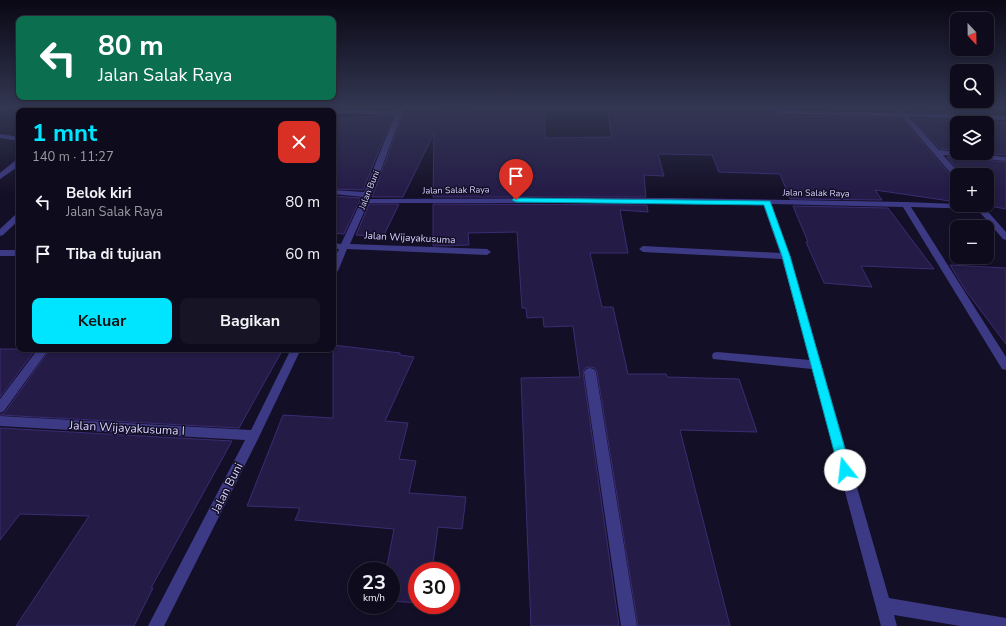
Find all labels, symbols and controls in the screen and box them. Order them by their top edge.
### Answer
north arrow [950,12,994,56]
map controls [950,12,994,264]
text: 80 m [98,27,164,65]
icon: left [32,32,84,84]
text: Jalan Salak Raya [98,63,232,87]
button: search [950,64,994,108]
button: layers [950,116,994,160]
text: 1 mnt [32,117,97,149]
button: close [278,121,320,163]
text: 140 m · 11:27 [32,148,114,166]
pin [499,159,533,200]
icon: arrive [505,165,527,187]
button: + [950,168,994,212]
street label: Jalan Buni [355,169,382,212]
text: Belok kiri [66,183,131,203]
street label: Jalan Salak Raya [421,183,490,197]
street label: Jalan Salak Raya [781,186,850,200]
icon: left [32,191,54,213]
text: 80 m [285,192,320,212]
text: Jalan Salak Raya [66,203,163,221]
button: − [950,220,994,264]
street label: Jalan Wijayakusuma [363,229,456,247]
icon: arrive [32,243,54,265]
text: Tiba di tujuan [66,244,161,264]
text: 60 m [285,244,320,264]
button: Keluar [32,298,172,344]
button: Bagikan [180,298,320,344]
street label: Jalan Wijayakusuma I [68,417,185,439]
position arrow [824,449,866,491]
street label: Jalan Buni [207,460,247,517]
speed limit sign: 30 [408,562,460,614]
text: 23 [362,569,386,596]
text: km/h [363,591,385,605]

